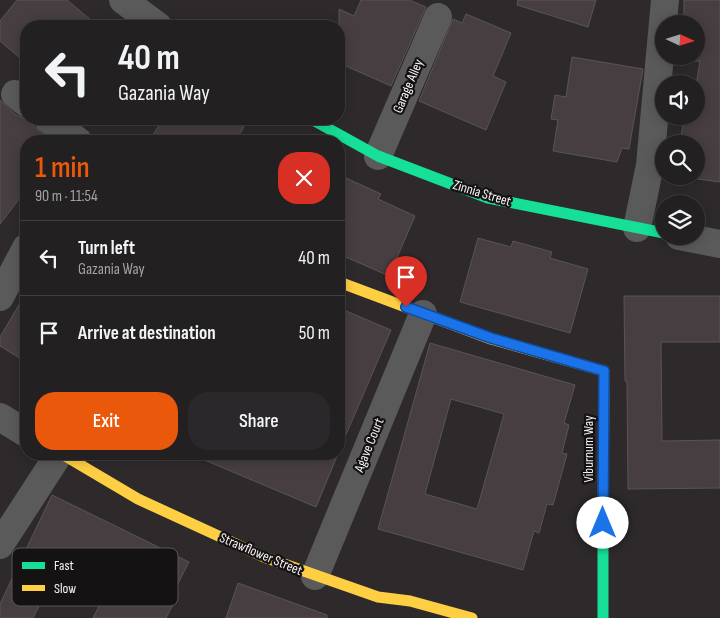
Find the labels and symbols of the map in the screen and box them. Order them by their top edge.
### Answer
north arrow [655,15,705,65]
street label: Garage Alley [389,56,427,116]
street label: Zinnia Street [451,176,513,210]
pin [385,256,427,307]
street label: Agave Court [350,415,388,475]
street label: Viburnum Way [580,415,597,483]
position arrow [576,496,628,548]
street label: Strawflower Street [217,529,305,579]
legend [12,548,178,606]
text: Fast [54,557,74,574]
text: Slow [54,580,76,597]

